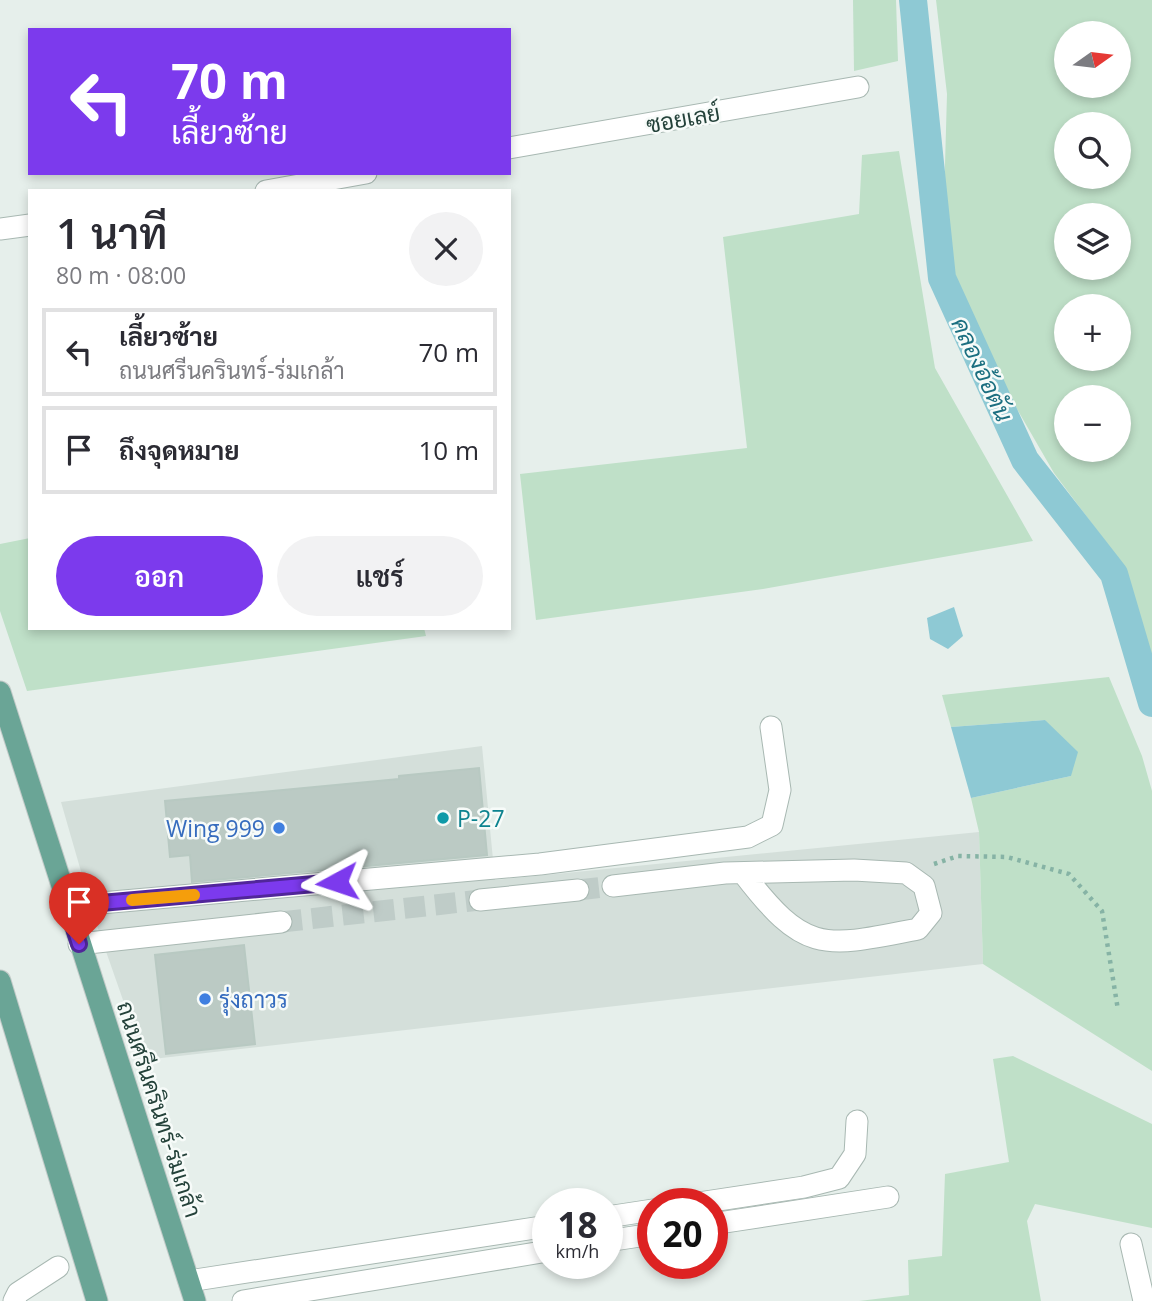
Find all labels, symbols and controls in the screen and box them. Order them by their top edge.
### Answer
north arrow [1054,21,1130,98]
map controls [1054,21,1131,462]
text: 70 m [171,47,288,113]
icon: left [56,56,147,147]
street label: ซอยเลย์ [644,96,722,140]
text: เลี้ยวซ้าย [171,110,288,153]
button: search [1054,112,1131,189]
button: layers [1054,203,1131,280]
text: 1 นาที [56,204,167,261]
button: close [409,212,483,286]
text: 80 m · 08:00 [56,259,186,291]
button: + [1054,294,1131,371]
water label: คลองอ้อตัน [945,312,1021,426]
text: เลี้ยวซ้าย [119,318,218,354]
icon: left [60,333,98,371]
text: 70 m [418,334,479,370]
text: ถนนศรีนครินทร์-ร่มเกล้า [119,354,345,386]
button: − [1054,385,1131,462]
icon: arrive [60,431,98,469]
text: ถึงจุดหมาย [119,432,240,468]
text: 10 m [418,432,479,468]
button: ออก [56,536,263,616]
button: แชร์ [277,536,483,616]
place label: P-27 [457,802,505,834]
marker: P-27 [435,810,451,826]
place label: Wing 999 [166,812,265,844]
marker: Wing 999 [271,820,287,836]
position arrow [300,845,374,919]
pin [49,872,109,944]
icon: arrive [60,883,98,921]
place label: รุ่งถาวร [219,983,288,1016]
marker: รุ่งถาวร [197,991,213,1007]
street label: ถนนศรีนครินทร์-ร่มเกล้า [110,997,210,1221]
speed limit sign: 20 [637,1188,728,1279]
text: 18 [557,1201,598,1248]
text: km/h [556,1239,599,1263]

